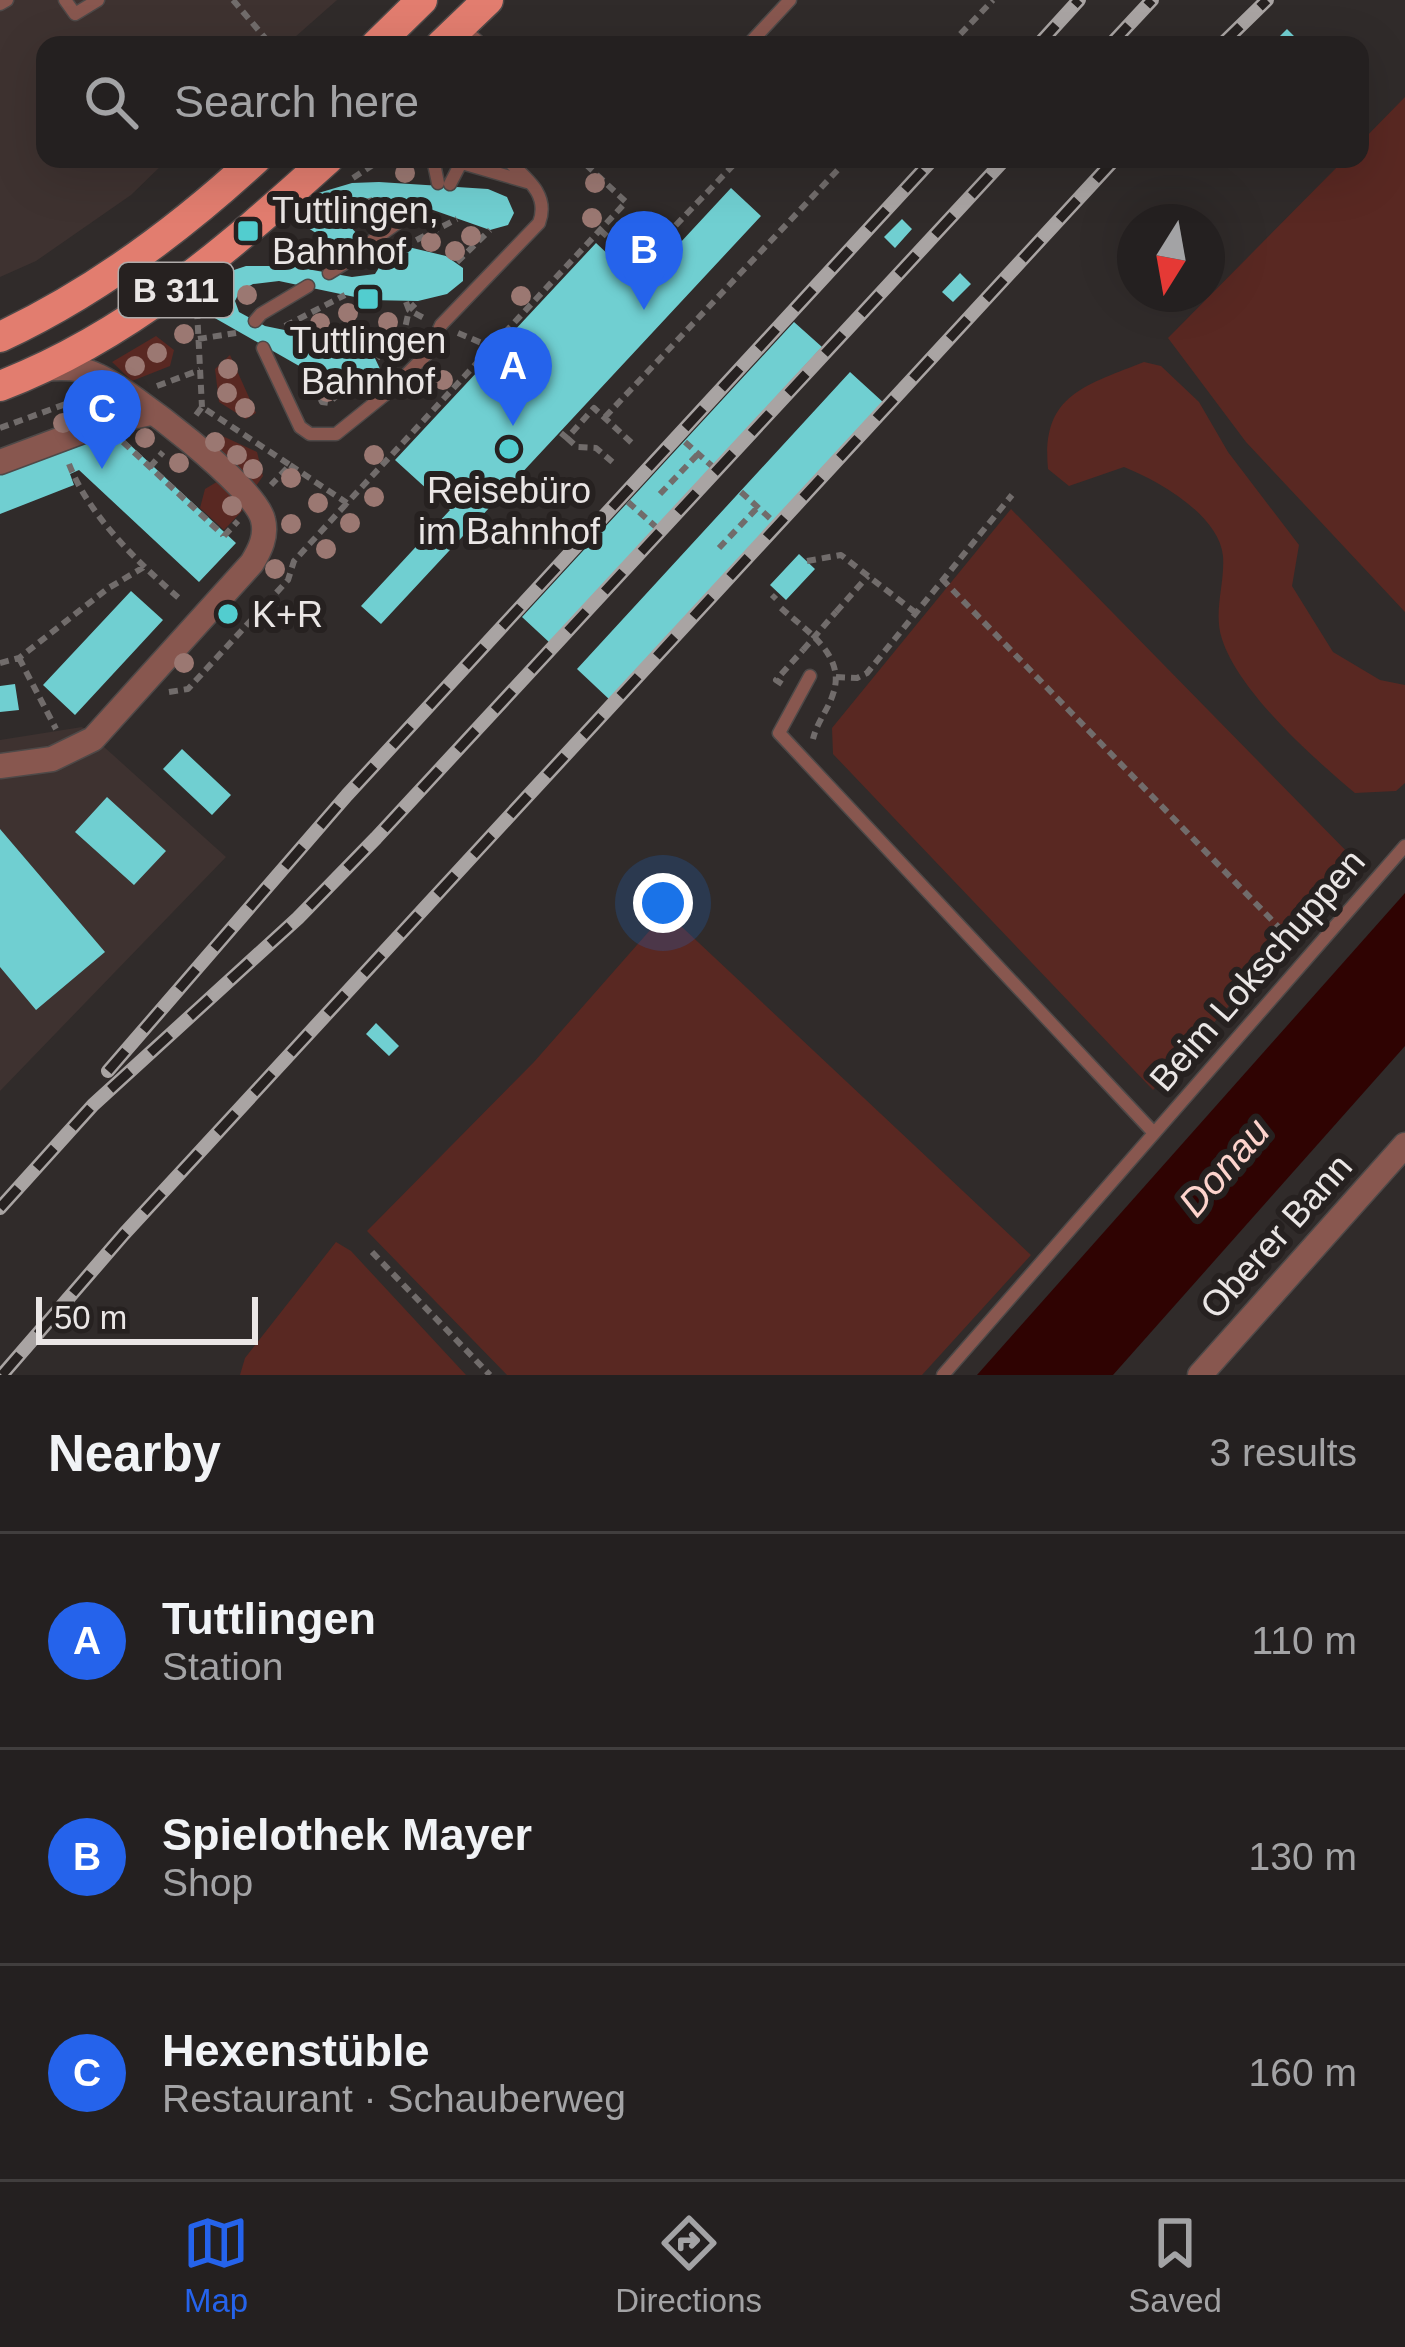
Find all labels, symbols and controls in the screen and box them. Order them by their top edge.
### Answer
search box [36,36,1369,168]
icon: search [78,69,144,135]
text: Search here [174,76,419,127]
place label: Tuttlingen, Bahnhof [272,190,439,272]
north arrow [1117,204,1225,312]
pin: B [605,211,683,310]
marker: Tuttlingen, Bahnhof [235,218,261,244]
road number: B 311 [119,263,233,317]
marker: Tuttlingen Bahnhof [355,286,381,312]
place label: Tuttlingen Bahnhof [290,320,446,402]
pin: A [474,327,552,426]
pin: C [63,370,141,469]
marker: Reisebüro im Bahnhof [496,436,522,462]
place label: Reisebüro im Bahnhof [418,470,601,552]
place label: K+R [252,594,323,635]
marker: K+R [215,601,241,627]
street label: Beim Lokschuppen [1141,841,1373,1099]
your location [633,873,693,933]
water label: Donau [1170,1110,1278,1224]
street label: Oberer Bann [1192,1146,1360,1326]
scale bar [36,1291,258,1344]
text: 50 m [54,1299,127,1336]
text: Nearby [48,1425,221,1482]
text: 3 results [1210,1431,1357,1474]
text: Tuttlingen [162,1593,376,1644]
text: A [73,1619,101,1662]
text: 110 m [1252,1619,1357,1662]
text: Station [162,1645,283,1688]
text: Spielothek Mayer [162,1809,532,1860]
text: B [73,1835,101,1878]
text: 130 m [1249,1835,1357,1878]
text: Shop [162,1861,253,1904]
text: Hexenstüble [162,2025,430,2076]
text: C [73,2051,101,2094]
text: 160 m [1249,2051,1357,2094]
text: Restaurant · Schauberweg [162,2077,626,2120]
tab: Map [183,2210,249,2320]
tab: Directions [615,2210,762,2320]
tab: Saved [1128,2210,1222,2320]

